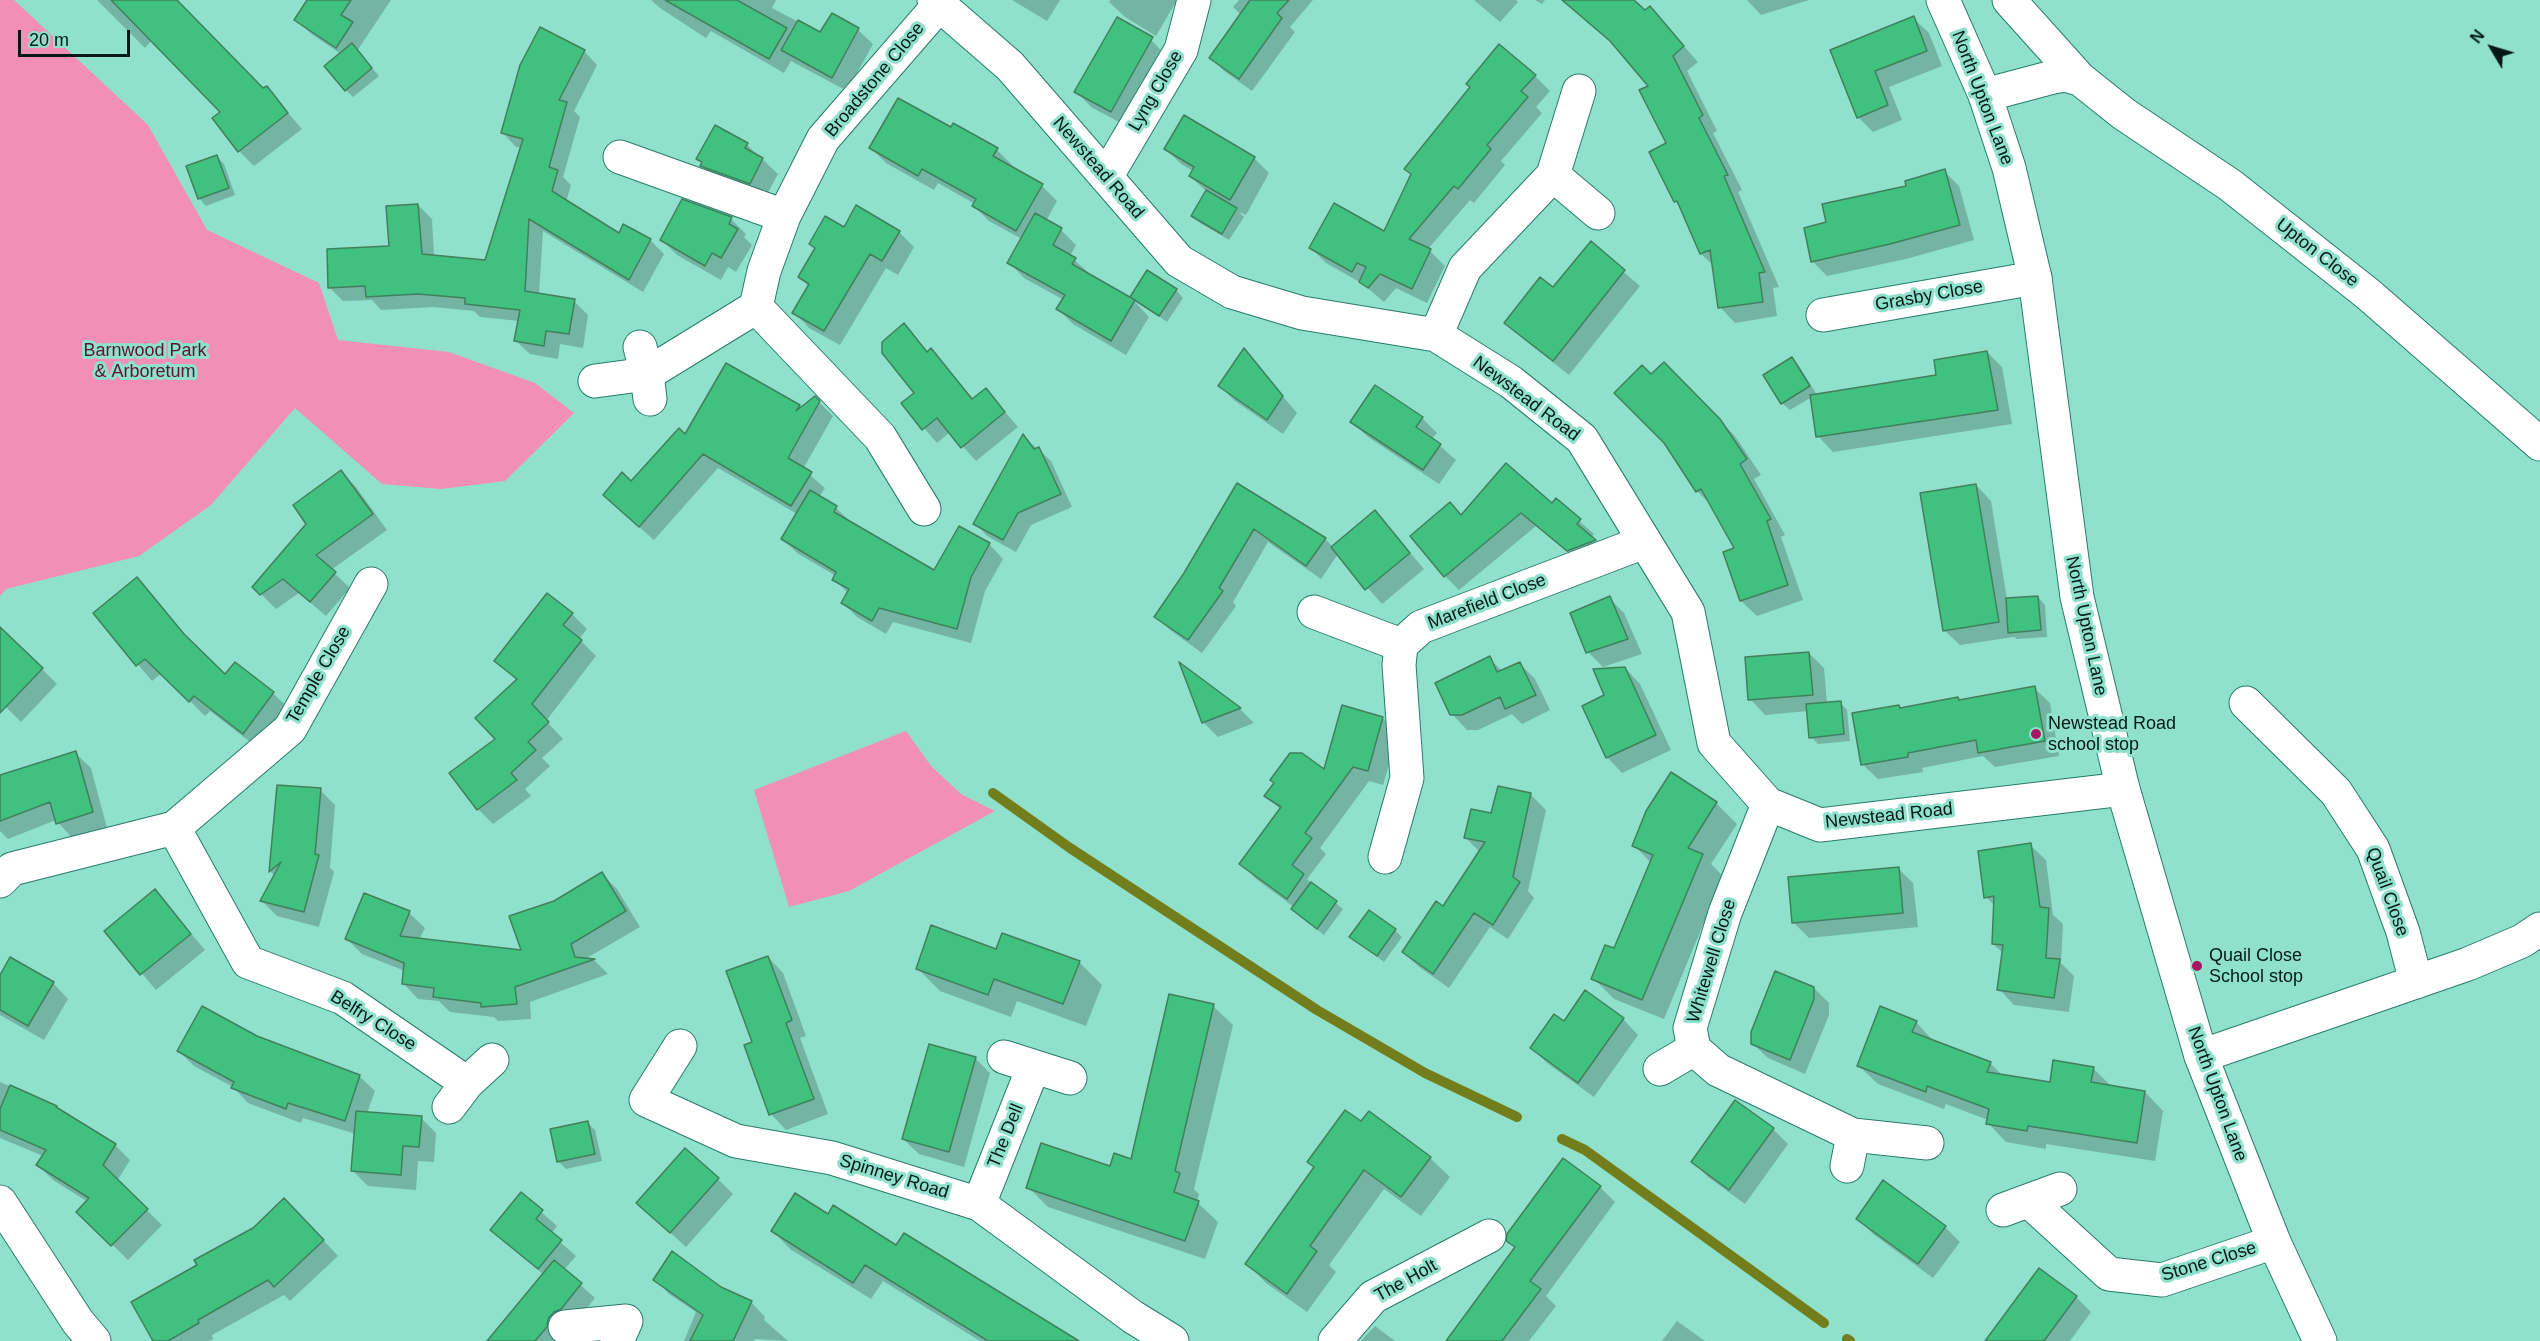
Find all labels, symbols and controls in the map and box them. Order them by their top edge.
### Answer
scale bar [21,18,134,56]
street label: Broadstone Close [821,18,929,142]
north arrow [2462,18,2522,78]
text: N [2467,27,2488,46]
street label: North Upton Lane [1946,28,2018,168]
text: 20 m [29,30,69,50]
street label: Lyng Close [1124,47,1188,135]
street label: Newstead Road [1048,113,1148,223]
street label: Upton Close [2271,214,2363,292]
street label: Grasby Close [1873,276,1985,316]
park label: Barnwood Park & Arboretum [83,340,207,382]
street label: Newstead Road [1468,352,1584,446]
street label: North Upton Lane [2061,554,2111,698]
street label: Marefield Close [1425,570,1549,634]
street label: Temple Close [282,622,356,728]
place label: Newstead Road school stop [2048,713,2176,756]
marker: Newstead Road school stop [2029,727,2043,741]
street label: Newstead Road [1824,799,1954,833]
street label: Quail Close [2361,845,2413,939]
street label: Whitewell Close [1683,897,1741,1025]
place label: Quail Close School stop [2209,945,2303,988]
marker: Quail Close School stop [2190,959,2204,973]
street label: Belfry Close [326,986,420,1056]
street label: North Upton Lane [2183,1024,2251,1164]
street label: The Dell [983,1101,1029,1171]
street label: Spinney Road [837,1150,951,1204]
street label: Stone Close [2159,1237,2259,1287]
street label: The Holt [1371,1255,1441,1307]

